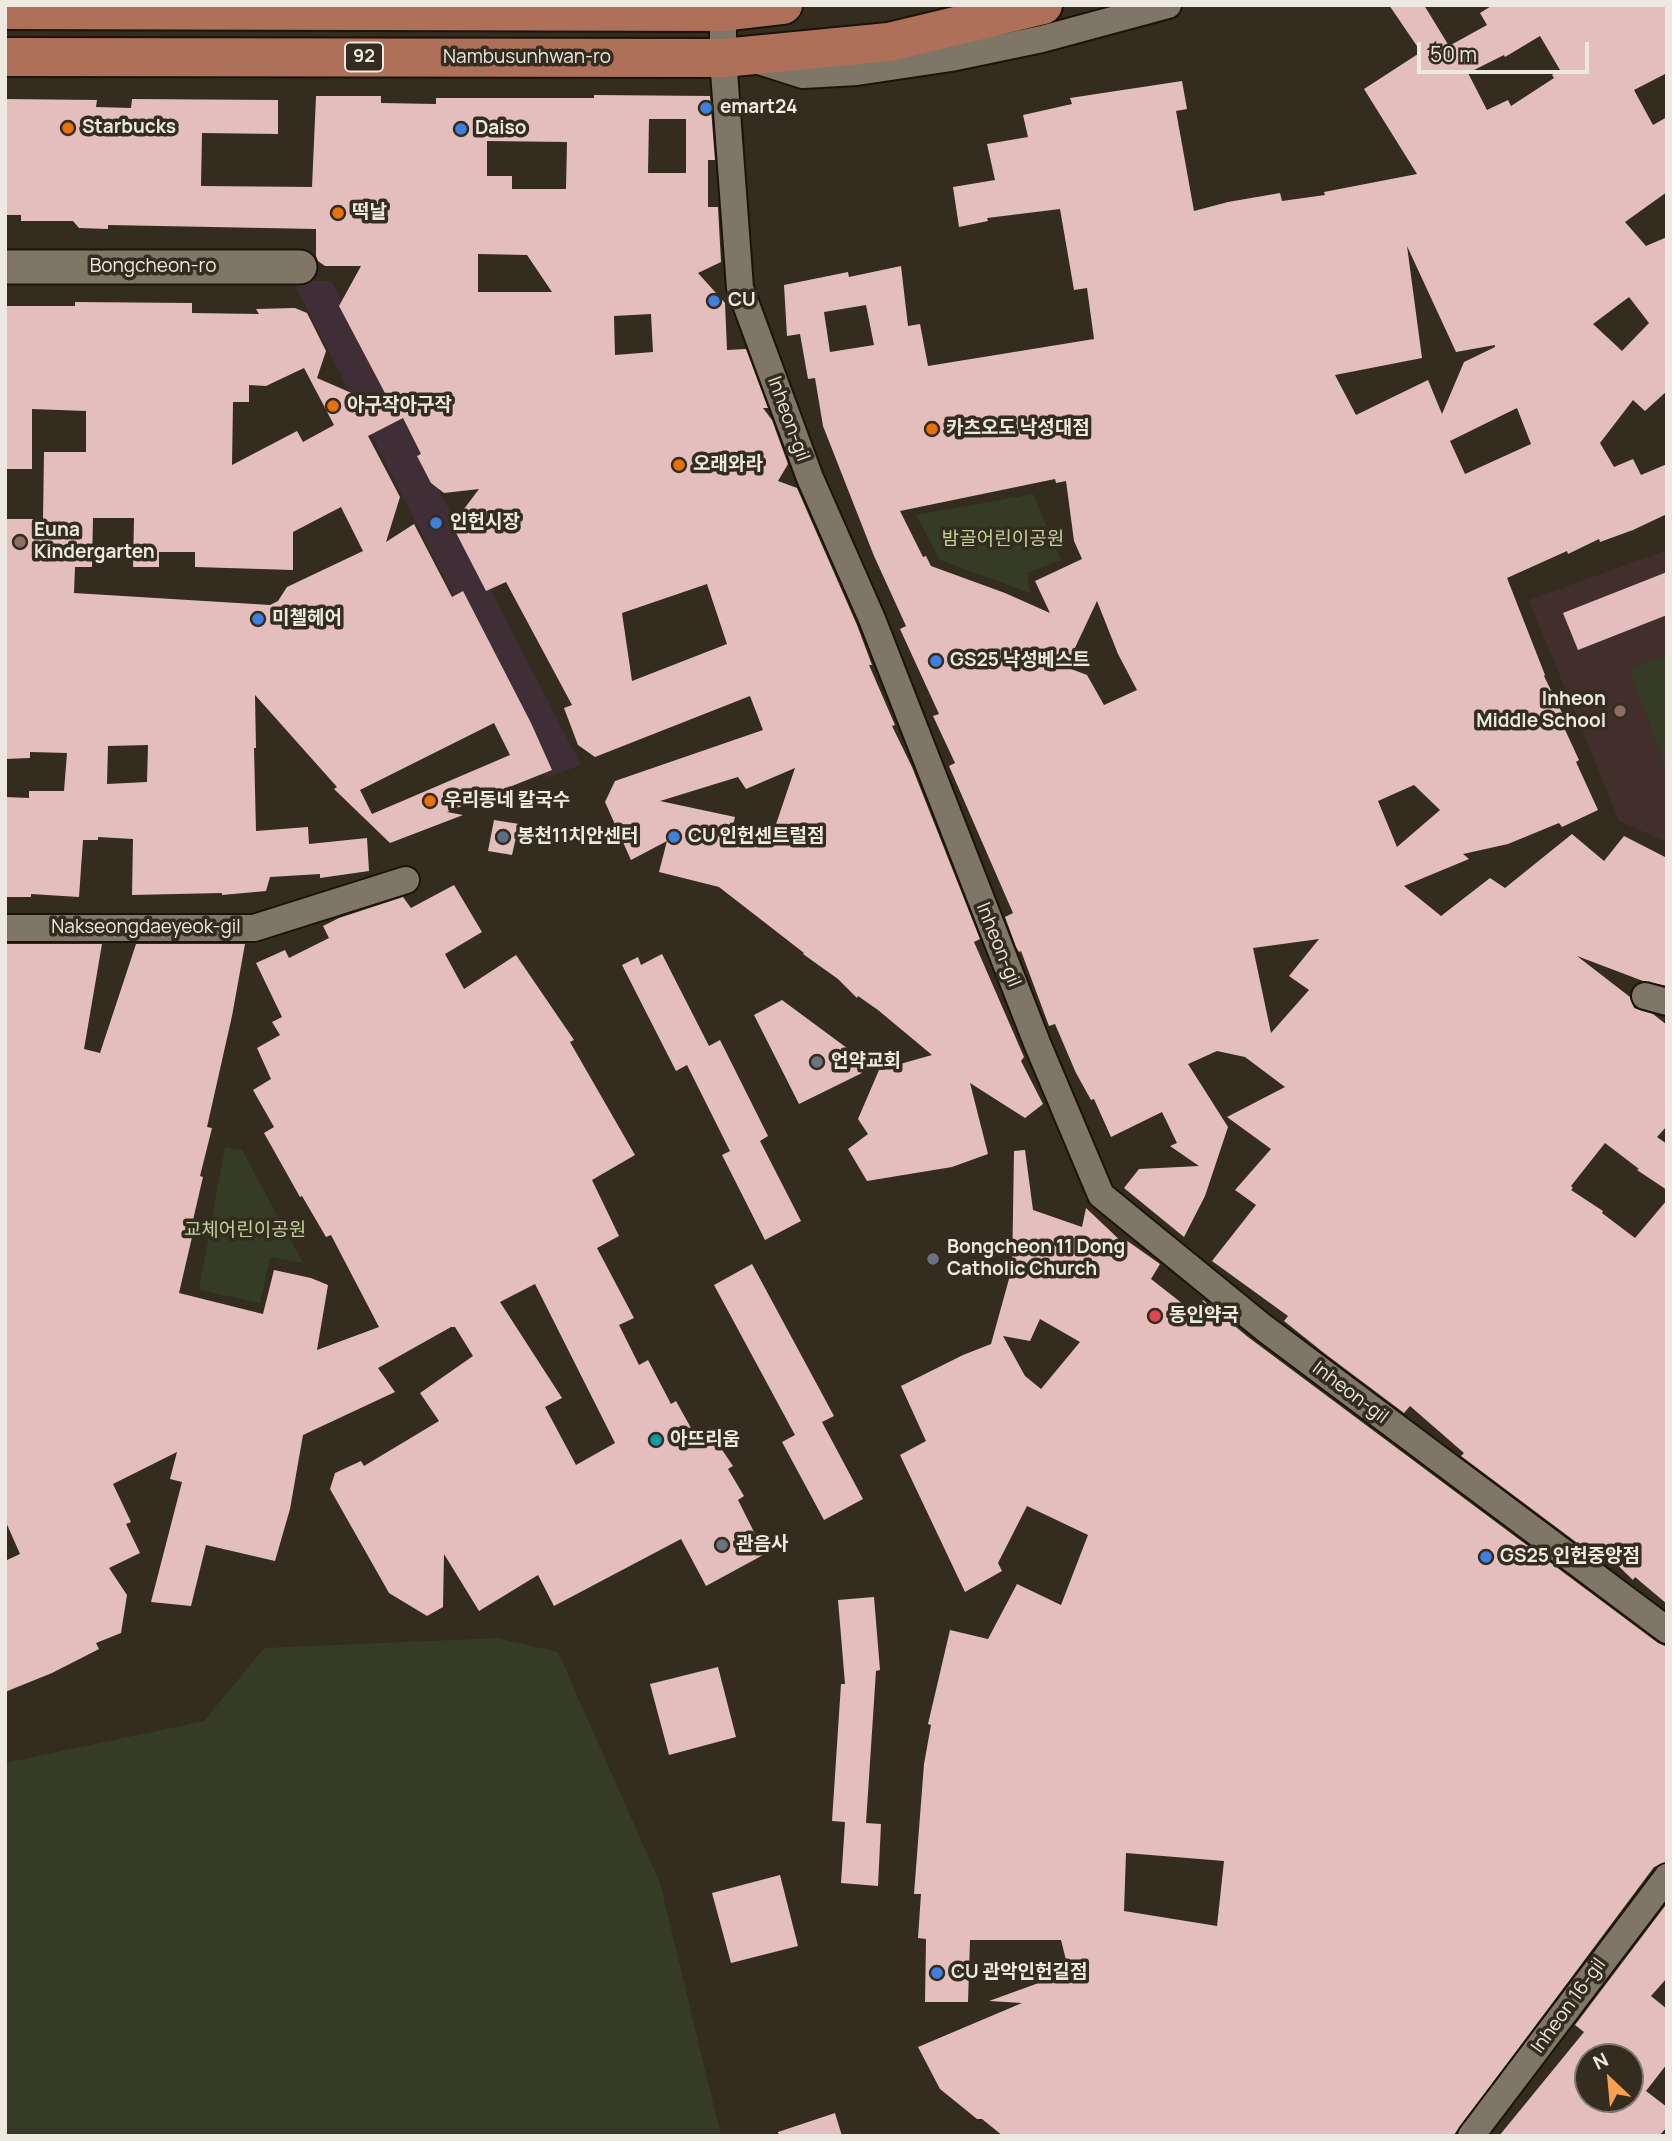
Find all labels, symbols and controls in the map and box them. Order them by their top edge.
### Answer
scale bar [1420,28,1592,72]
text: 50 m [1430,40,1477,68]
road number: 92 [345,42,383,72]
street label: Nambusunhwan-ro [443,47,611,69]
place label: emart24 [720,97,797,119]
marker: emart24 [698,100,714,116]
place label: Starbucks [82,117,176,139]
place label: Daiso [475,118,527,140]
marker: Starbucks [60,120,76,136]
marker: Daiso [453,121,469,137]
place label: 떡날 [352,202,387,224]
marker: 떡날 [330,205,346,221]
street label: Bongcheon-ro [90,256,216,278]
place label: CU [728,290,756,312]
marker: CU [706,293,722,309]
street label: Inheon-gil [762,373,814,465]
place label: 아구작아구작 [347,395,452,417]
marker: 아구작아구작 [325,398,341,414]
place label: 카츠오도 낙성대점 [946,418,1090,440]
marker: 카츠오도 낙성대점 [924,421,940,437]
place label: 오래와라 [693,454,763,476]
marker: 오래와라 [671,457,687,473]
place label: 인헌시장 [450,512,520,534]
marker: 인헌시장 [428,515,444,531]
place label: Euna Kindergarten [34,520,155,564]
park label: 밤골어린이공원 [942,529,1064,551]
marker: Euna Kindergarten [12,534,28,550]
place label: 미첼헤어 [272,608,342,630]
marker: 미첼헤어 [250,611,266,627]
place label: GS25 낙성베스트 [950,650,1090,672]
marker: GS25 낙성베스트 [928,653,944,669]
place label: Inheon Middle School [1476,689,1606,733]
marker: Inheon Middle School [1612,703,1628,719]
place label: 우리동네 칼국수 [444,790,570,812]
marker: 우리동네 칼국수 [422,793,438,809]
place label: 봉천11치안센터 [517,826,639,848]
place label: CU 인헌센트럴점 [688,826,824,848]
marker: 봉천11치안센터 [495,829,511,845]
marker: CU 인헌센트럴점 [666,829,682,845]
street label: Inheon-gil [971,900,1025,990]
street label: Nakseongdaeyeok-gil [51,917,241,939]
place label: 언약교회 [831,1051,901,1073]
marker: 언약교회 [809,1054,825,1070]
park label: 교체어린이공원 [184,1220,306,1242]
place label: Bongcheon 11 Dong Catholic Church [947,1237,1125,1281]
marker: Bongcheon 11 Dong Catholic Church [925,1251,941,1267]
place label: 동인약국 [1169,1305,1239,1327]
marker: 동인약국 [1147,1308,1163,1324]
street label: Inheon-gil [1308,1357,1392,1429]
place label: 아뜨리움 [670,1429,740,1451]
marker: 아뜨리움 [648,1432,664,1448]
place label: 관음사 [736,1534,788,1556]
marker: 관음사 [714,1537,730,1553]
place label: GS25 인헌중앙점 [1500,1546,1640,1568]
marker: GS25 인헌중앙점 [1478,1549,1494,1565]
street label: Inheon 16-gil [1527,1954,1611,2058]
place label: CU 관악인헌길점 [951,1962,1087,1984]
marker: CU 관악인헌길점 [929,1965,945,1981]
north arrow [1574,2043,1644,2113]
text: N [1589,2046,1613,2076]

